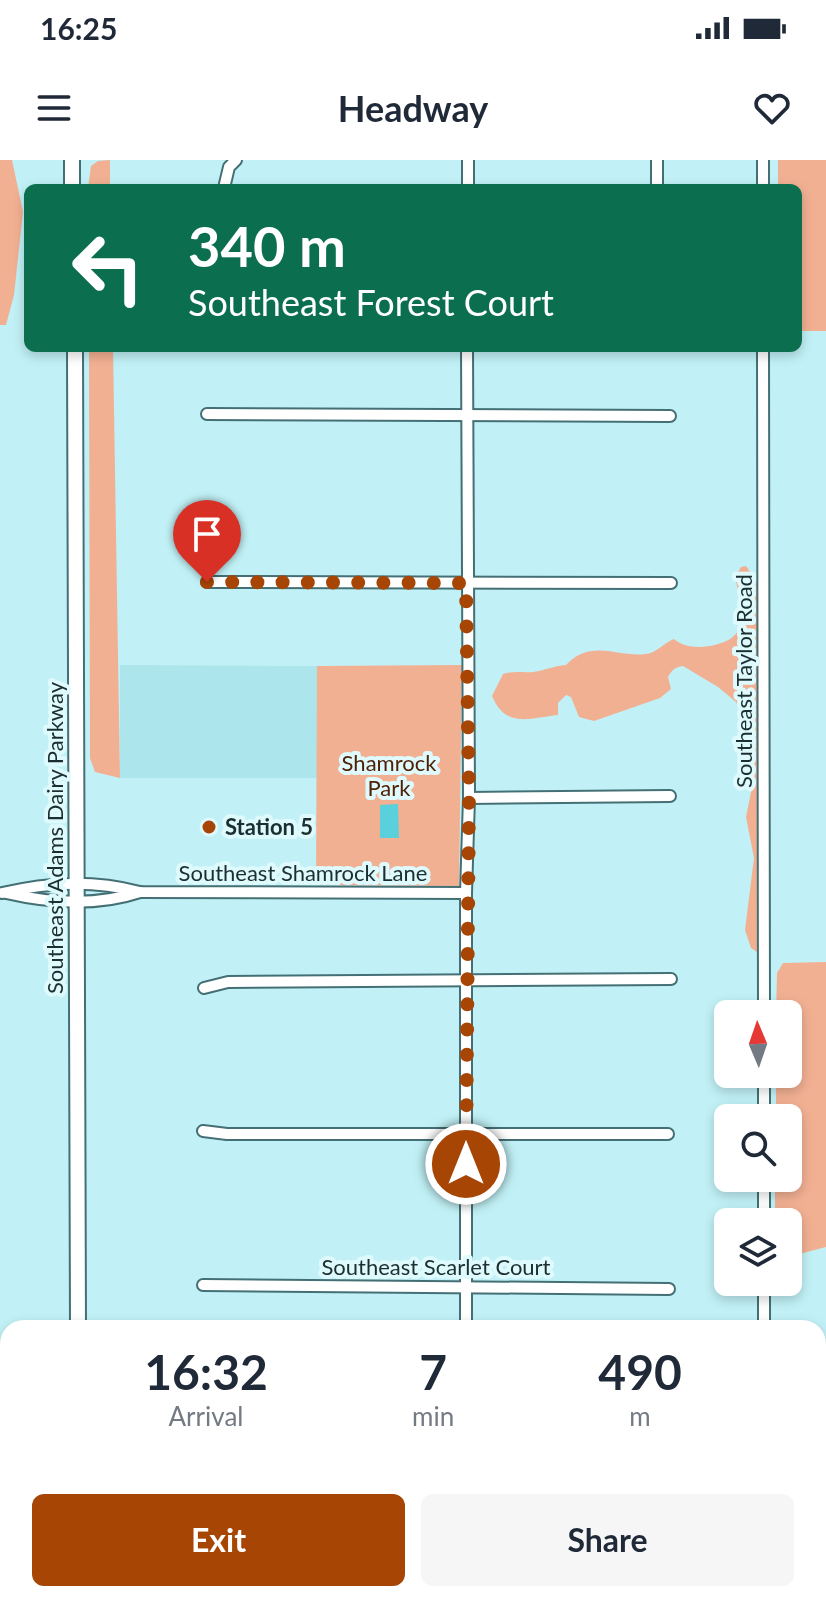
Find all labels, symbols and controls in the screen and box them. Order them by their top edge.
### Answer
text: 16:25 [40,10,117,46]
icon: menu [32,86,76,130]
text: Headway [338,86,488,130]
icon: heart [750,86,794,130]
text: 340 m [188,212,346,279]
icon: left [56,216,160,320]
text: Southeast Forest Court [188,280,554,324]
pin [173,500,241,582]
icon: arrive [185,512,229,556]
street label: Southeast Taylor Road [730,574,757,788]
street label: Southeast Adams Dairy Parkway [41,681,68,994]
park label: Shamrock Park [342,749,437,801]
place label: Station 5 [225,813,313,840]
marker: Station 5 [200,818,218,836]
street label: Southeast Shamrock Lane [179,859,427,886]
north arrow [714,1000,802,1088]
map controls [714,1000,802,1296]
button: search [714,1104,802,1192]
position arrow [424,1122,508,1206]
button: layers [714,1208,802,1296]
street label: Southeast Scarlet Court [321,1253,551,1280]
text: 16:32 [144,1343,268,1400]
text: 7 [419,1343,447,1400]
text: 490 [598,1343,682,1400]
text: Arrival [169,1400,243,1432]
text: min [412,1400,454,1432]
text: m [629,1400,651,1432]
button: Exit [32,1494,405,1586]
button: Share [421,1494,794,1586]

